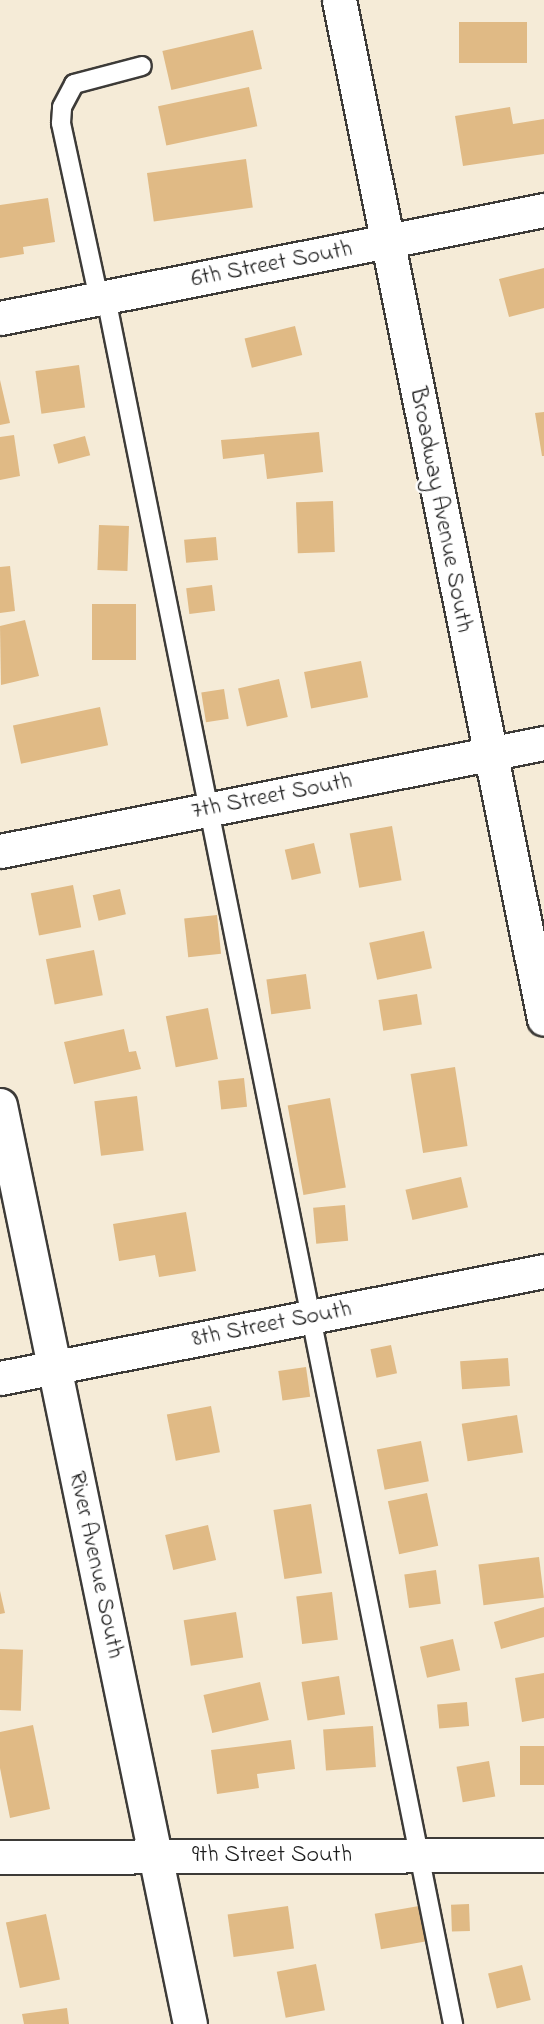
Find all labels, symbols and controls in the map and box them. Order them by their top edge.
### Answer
street label: 6th Street South [189,235,355,295]
street label: Broadway Avenue South [402,385,478,635]
street label: 7th Street South [189,767,355,827]
street label: 8th Street South [190,1295,354,1355]
street label: River Avenue South [61,1469,129,1661]
street label: 9th Street South [192,1842,352,1870]

